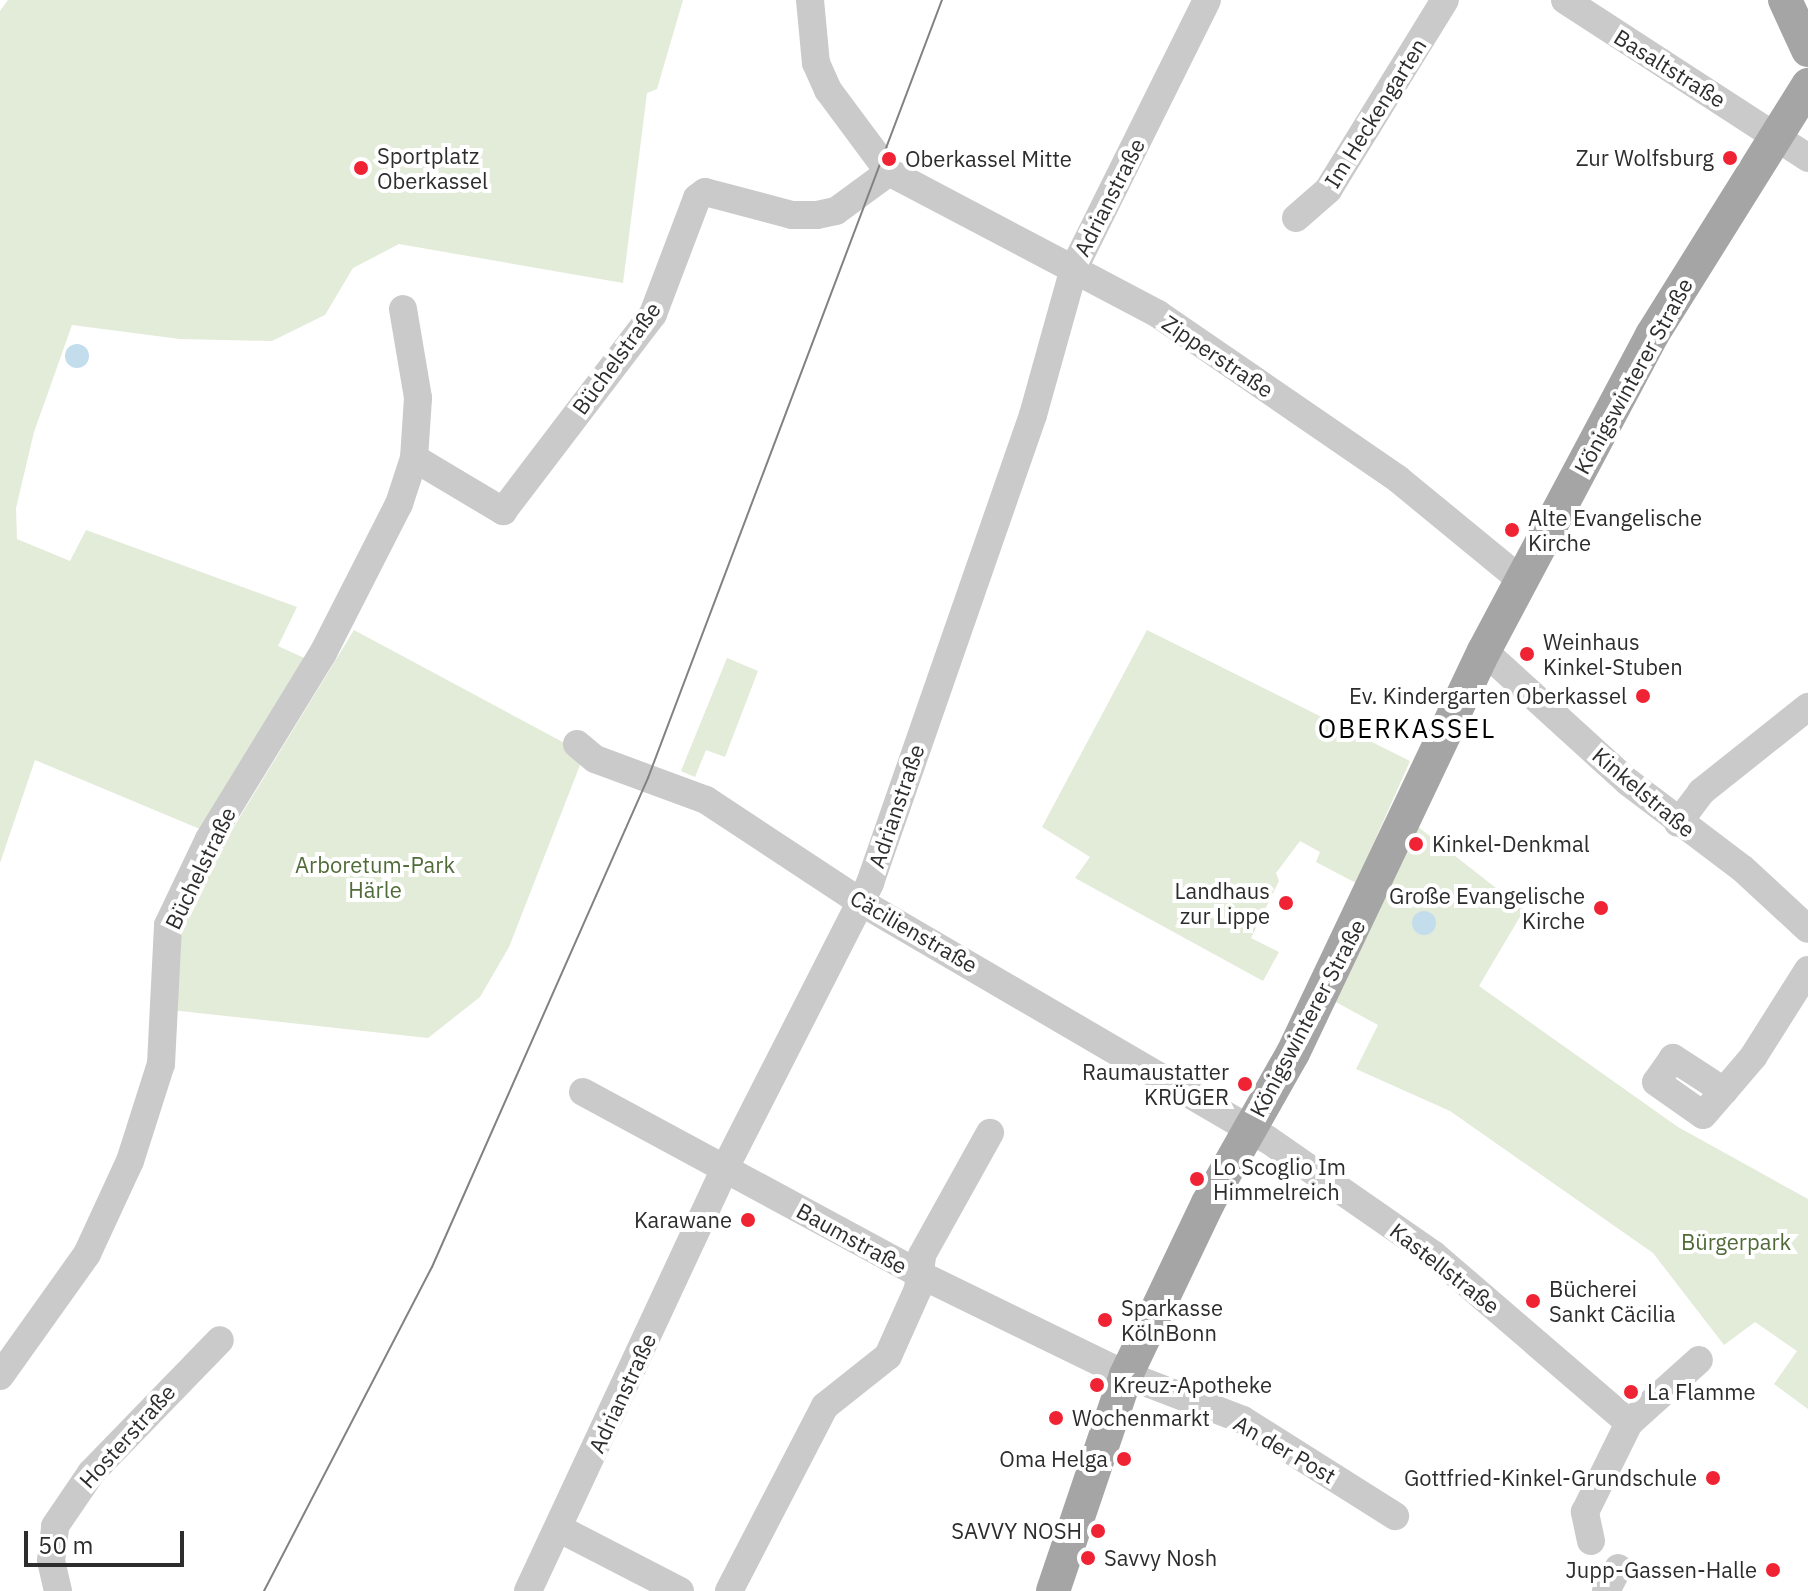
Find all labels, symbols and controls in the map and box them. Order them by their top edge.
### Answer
street label: Basaltstraße [1609,23,1731,113]
street label: Im Heckengarten [1318,33,1432,193]
street label: Adrianstraße [1068,134,1150,260]
place label: Sportplatz Oberkassel [377,142,488,194]
place label: Zur Wolfsburg [1576,145,1714,171]
place label: Oberkassel Mitte [905,146,1072,172]
marker: Zur Wolfsburg [1721,149,1739,167]
marker: Oberkassel Mitte [880,150,898,168]
marker: Sportplatz Oberkassel [352,159,370,177]
street label: Königswinterer Straße [1568,273,1698,479]
street label: Büchelstraße [566,297,666,419]
street label: Zipperstraße [1158,309,1278,403]
place label: Alte Evangelische Kirche [1528,504,1702,556]
marker: Alte Evangelische Kirche [1503,521,1521,539]
place label: Weinhaus Kinkel-Stuben [1543,628,1683,680]
marker: Weinhaus Kinkel-Stuben [1518,645,1536,663]
place label: Ev. Kindergarten Oberkassel [1349,683,1627,709]
marker: Ev. Kindergarten Oberkassel [1634,687,1652,705]
district label: OBERKASSEL [1318,713,1496,745]
street label: Adrianstraße [863,741,929,871]
street label: Kinkelstraße [1587,742,1701,842]
street label: Büchelstraße [159,803,241,933]
place label: Kinkel-Denkmal [1432,831,1590,857]
marker: Kinkel-Denkmal [1407,835,1425,853]
park label: Arboretum-Park Härle [295,851,455,902]
place label: Landhaus zur Lippe [1175,877,1270,928]
place label: Große Evangelische Kirche [1389,882,1585,934]
street label: Cäcilienstraße [846,884,982,978]
marker: Landhaus zur Lippe [1277,894,1295,912]
marker: Große Evangelische Kirche [1592,899,1610,917]
street label: Königswinterer Straße [1244,915,1370,1121]
place label: Raumaustatter KRÜGER [1082,1058,1229,1110]
marker: Raumaustatter KRÜGER [1236,1075,1254,1093]
place label: Lo Scoglio Im Himmelreich [1213,1153,1346,1204]
marker: Lo Scoglio Im Himmelreich [1188,1170,1206,1188]
street label: Baumstraße [792,1197,912,1279]
place label: Karawane [634,1207,732,1233]
marker: Karawane [739,1211,757,1229]
street label: Kastellstraße [1385,1217,1505,1319]
park label: Bürgerpark [1681,1229,1791,1255]
place label: Bücherei Sankt Cäcilia [1549,1275,1676,1326]
marker: Bücherei Sankt Cäcilia [1524,1292,1542,1310]
place label: Sparkasse KölnBonn [1121,1294,1223,1346]
marker: Sparkasse KölnBonn [1096,1311,1114,1329]
street label: Adrianstraße [583,1329,661,1457]
place label: Kreuz-Apotheke [1113,1372,1272,1398]
marker: Kreuz-Apotheke [1088,1376,1106,1394]
street label: Hosterstraße [74,1379,180,1493]
place label: La Flamme [1647,1379,1755,1405]
marker: La Flamme [1622,1383,1640,1401]
place label: Wochenmarkt [1072,1405,1210,1431]
marker: Wochenmarkt [1047,1409,1065,1427]
street label: An der Post [1229,1409,1341,1489]
place label: Oma Helga [999,1446,1108,1472]
marker: Oma Helga [1115,1450,1133,1468]
place label: Gottfried-Kinkel-Grundschule [1404,1465,1697,1491]
marker: Gottfried-Kinkel-Grundschule [1704,1469,1722,1487]
scale bar [28,1515,188,1565]
place label: SAVVY NOSH [951,1518,1082,1544]
marker: SAVVY NOSH [1089,1522,1107,1540]
text: 50 m [38,1529,93,1561]
place label: Savvy Nosh [1104,1545,1217,1571]
marker: Savvy Nosh [1079,1549,1097,1567]
place label: Jupp-Gassen-Halle [1566,1557,1757,1583]
marker: Jupp-Gassen-Halle [1764,1561,1782,1579]

